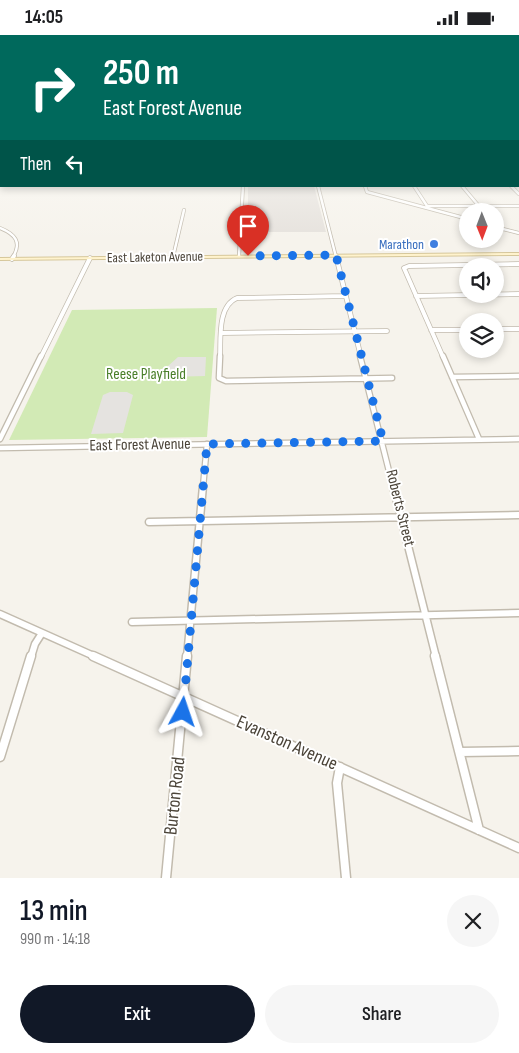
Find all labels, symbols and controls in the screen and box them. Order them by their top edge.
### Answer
text: 14:05 [25,6,63,29]
text: 250 m [103,52,179,95]
icon: right [20,55,85,120]
text: East Forest Avenue [103,95,242,122]
icon: left [61,150,89,178]
text: Then [20,153,51,176]
north arrow [459,203,504,247]
map controls [459,203,504,358]
pin [227,205,269,256]
icon: arrive [234,212,262,240]
place label: Marathon [379,236,424,253]
marker: Marathon [428,238,440,250]
street label: East Laketon Avenue [107,248,203,266]
button: sound [459,258,504,303]
button: layers [459,313,504,358]
park label: Reese Playfield [106,365,186,384]
street label: East Forest Avenue [89,435,191,455]
street label: Roberts Street [381,468,419,549]
position arrow [156,685,208,737]
street label: Evanston Avenue [233,710,341,776]
street label: Burton Road [159,756,191,836]
text: 13 min [20,893,88,929]
button: close [447,895,499,947]
text: 990 m · 14:18 [20,930,90,949]
button: Exit [20,985,255,1043]
button: Share [265,985,499,1043]

